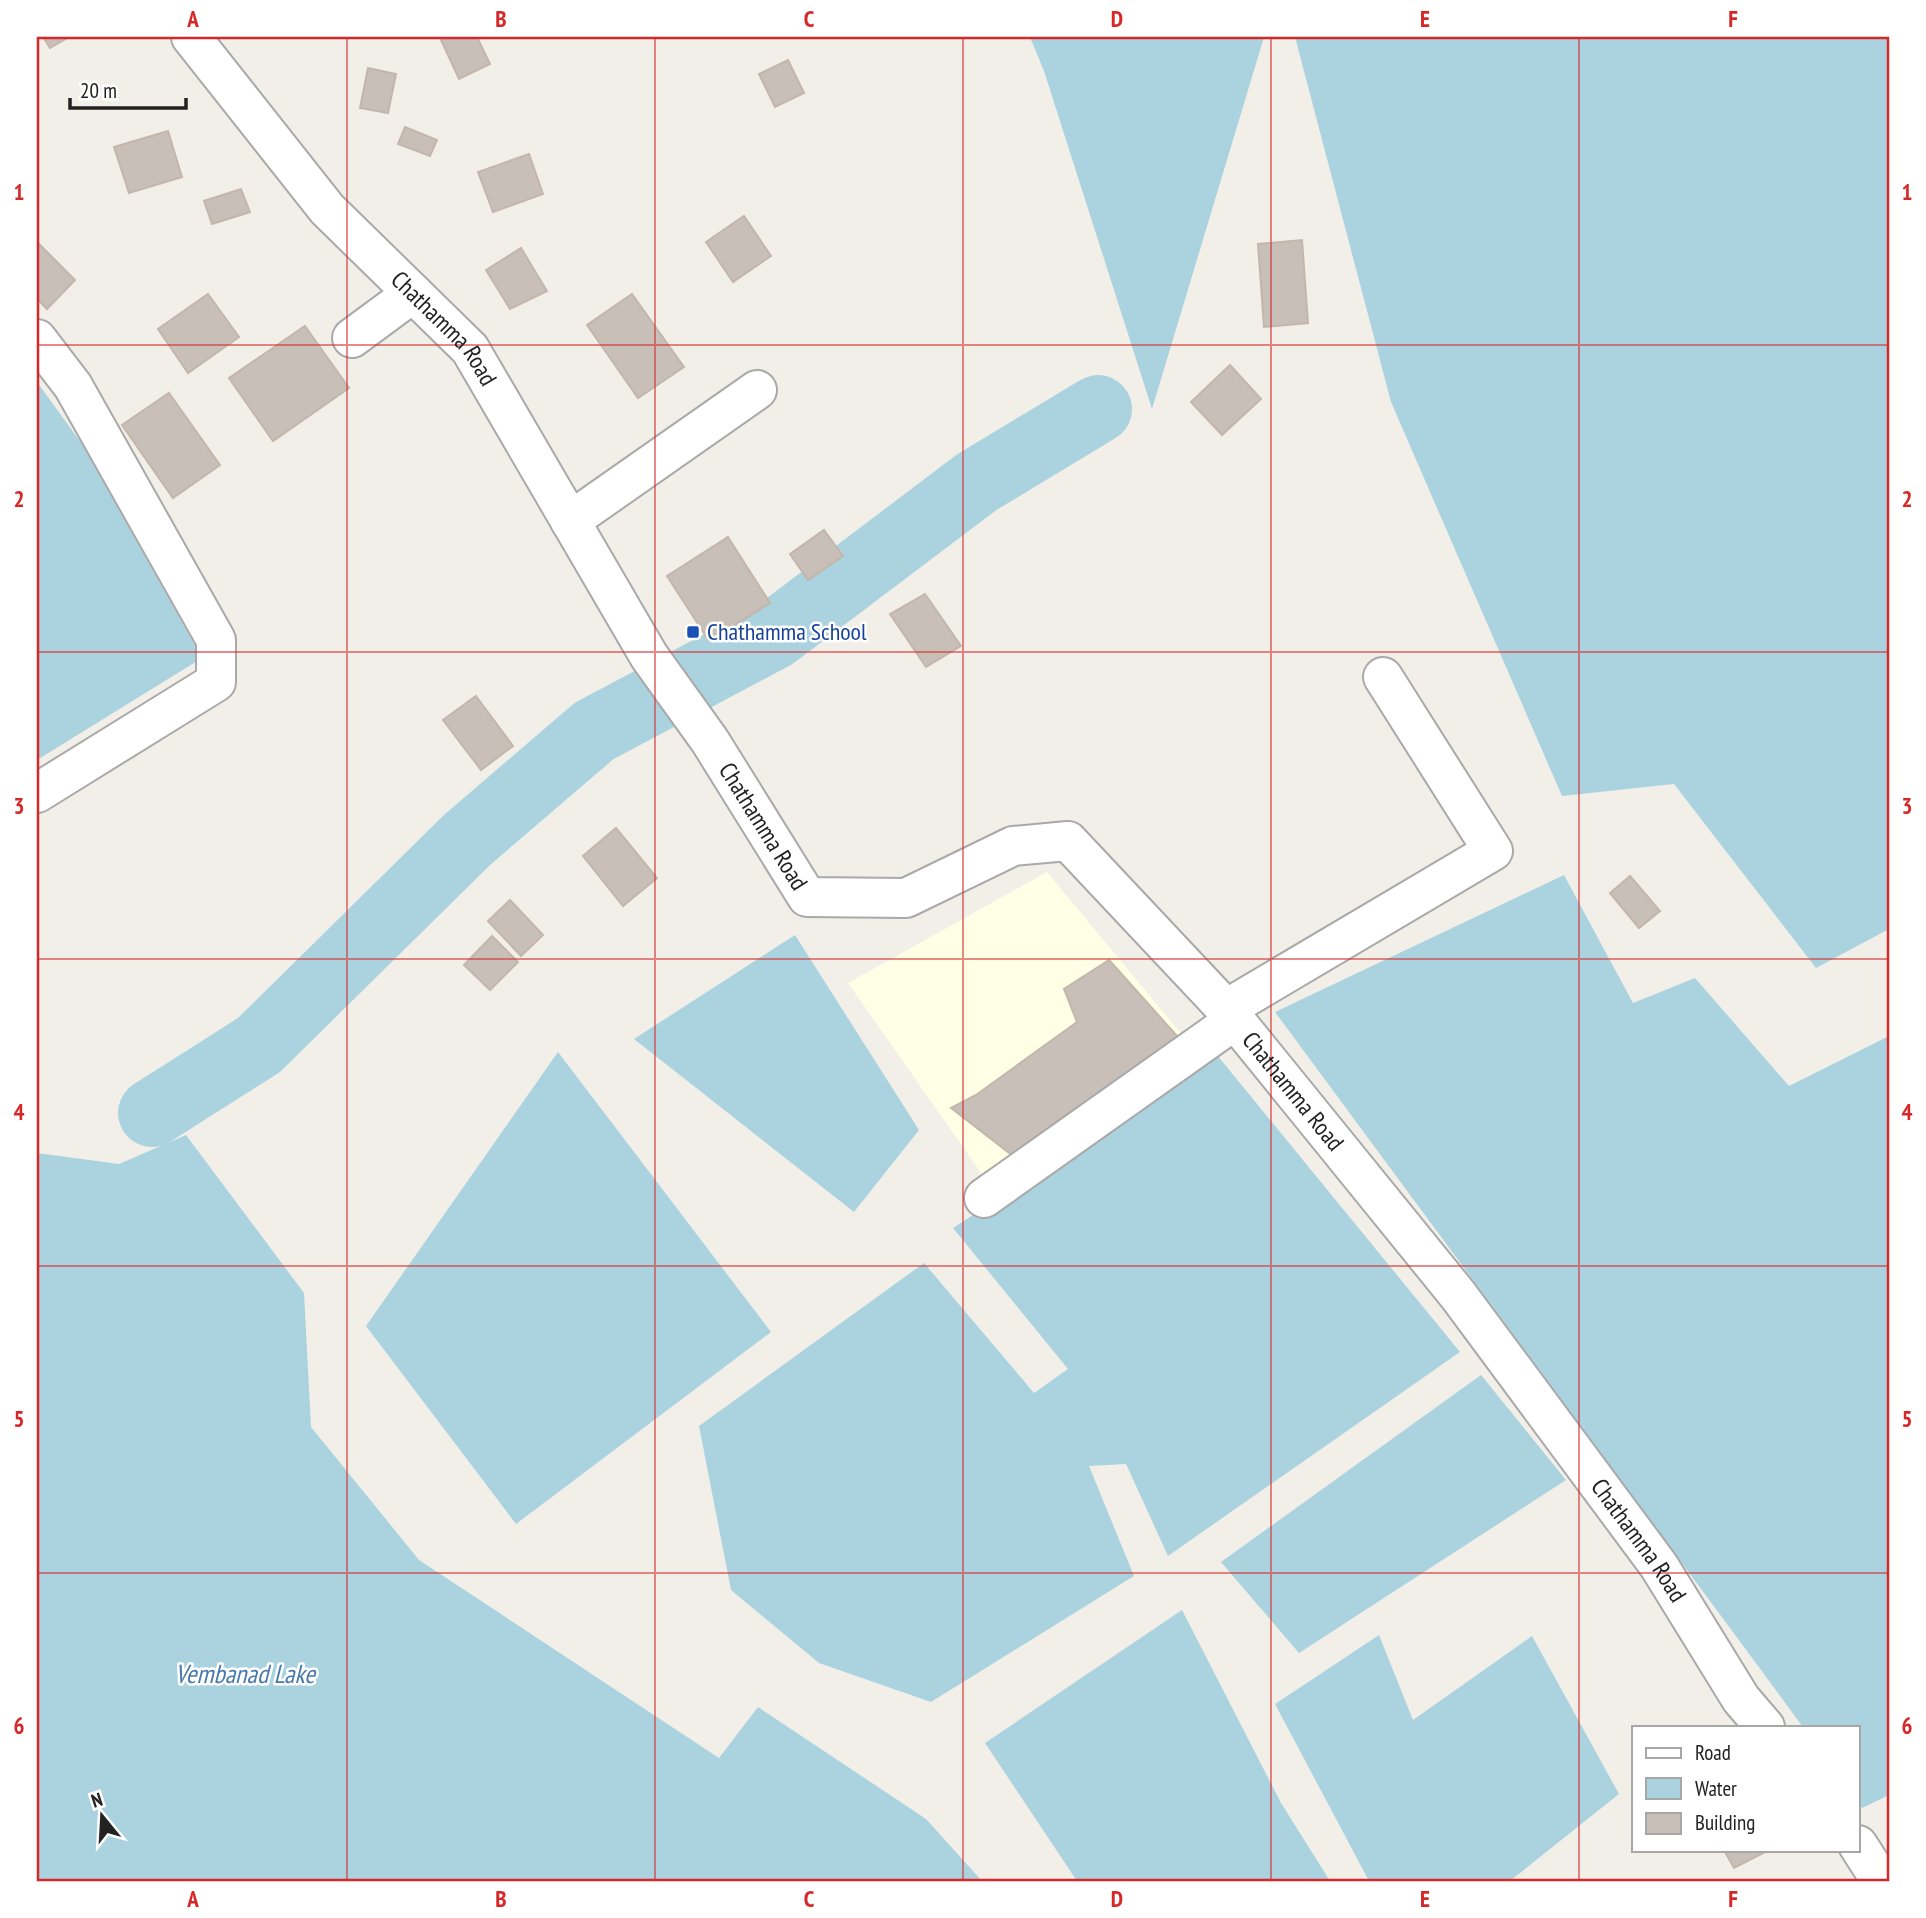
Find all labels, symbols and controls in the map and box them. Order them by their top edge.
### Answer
text: A [186,4,199,33]
text: B [495,4,507,33]
text: C [804,4,815,33]
text: D [1111,4,1123,33]
text: E [1420,4,1430,33]
text: F [1728,4,1738,33]
scale bar [70,66,186,110]
text: 20 m [80,77,117,104]
text: 1 [14,177,25,206]
text: 1 [1902,177,1913,206]
street label: Chathamma Road [385,264,504,391]
text: 2 [14,484,25,513]
text: 2 [1902,484,1913,513]
place label: Chathamma School [707,616,867,647]
marker: Chathamma School [685,624,701,640]
street label: Chathamma Road [712,756,815,896]
text: 3 [14,791,25,820]
text: 3 [1902,791,1913,820]
street label: Chathamma Road [1236,1025,1351,1157]
text: 4 [14,1097,25,1126]
text: 4 [1902,1097,1913,1126]
text: 5 [14,1404,25,1433]
text: 5 [1902,1404,1913,1433]
street label: Chathamma Road [1584,1472,1694,1608]
water label: Vembanad Lake [175,1657,317,1690]
text: 6 [14,1711,25,1740]
text: 6 [1902,1711,1913,1740]
legend [1632,1726,1860,1852]
text: Road [1695,1739,1731,1766]
text: Water [1695,1775,1737,1802]
north arrow [66,1782,136,1852]
text: N [88,1787,105,1813]
text: Building [1695,1809,1755,1836]
text: A [186,1884,199,1913]
text: B [495,1884,507,1913]
text: C [804,1884,815,1913]
text: D [1111,1884,1123,1913]
text: E [1420,1884,1430,1913]
text: F [1728,1884,1738,1913]

